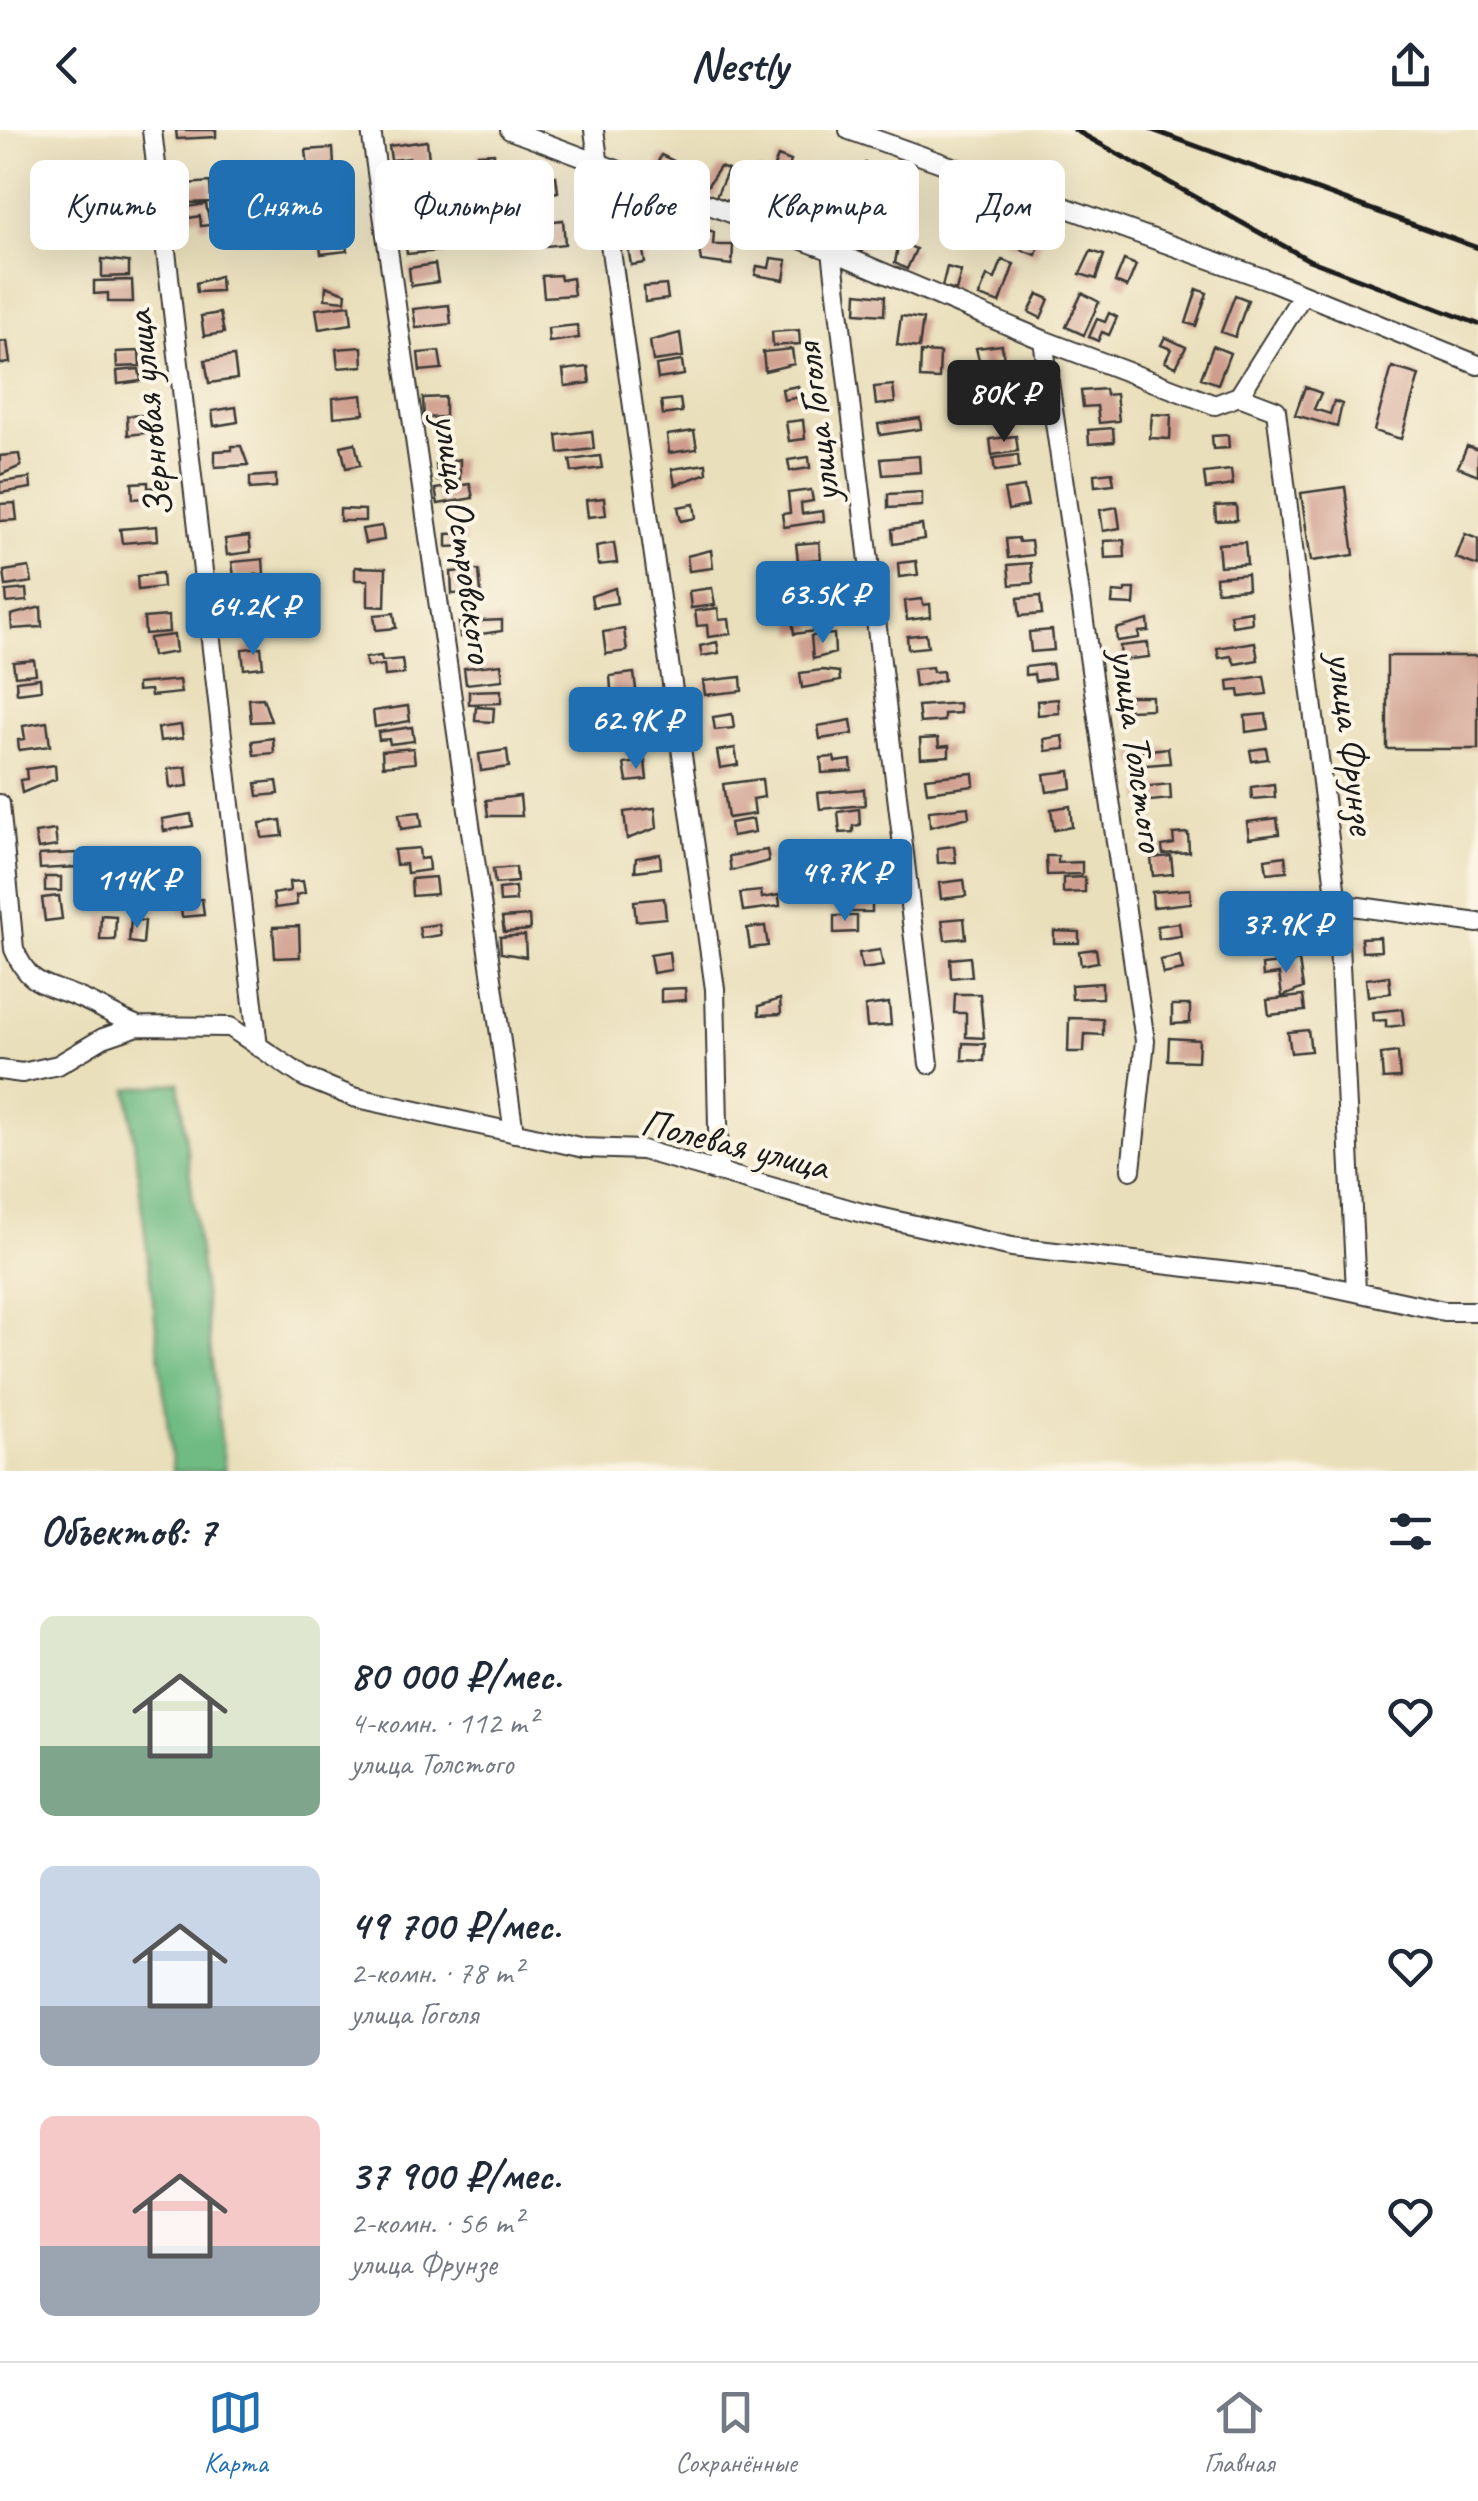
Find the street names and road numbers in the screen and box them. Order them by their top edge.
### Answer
street label: Зерновая улица [113,306,185,520]
street label: улица Гоголя [782,337,852,507]
street label: улица Островского [422,408,506,667]
street label: улица Толстого [1099,644,1177,856]
street label: улица Фрунзе [1316,647,1388,840]
street label: Полевая улица [636,1097,836,1192]

